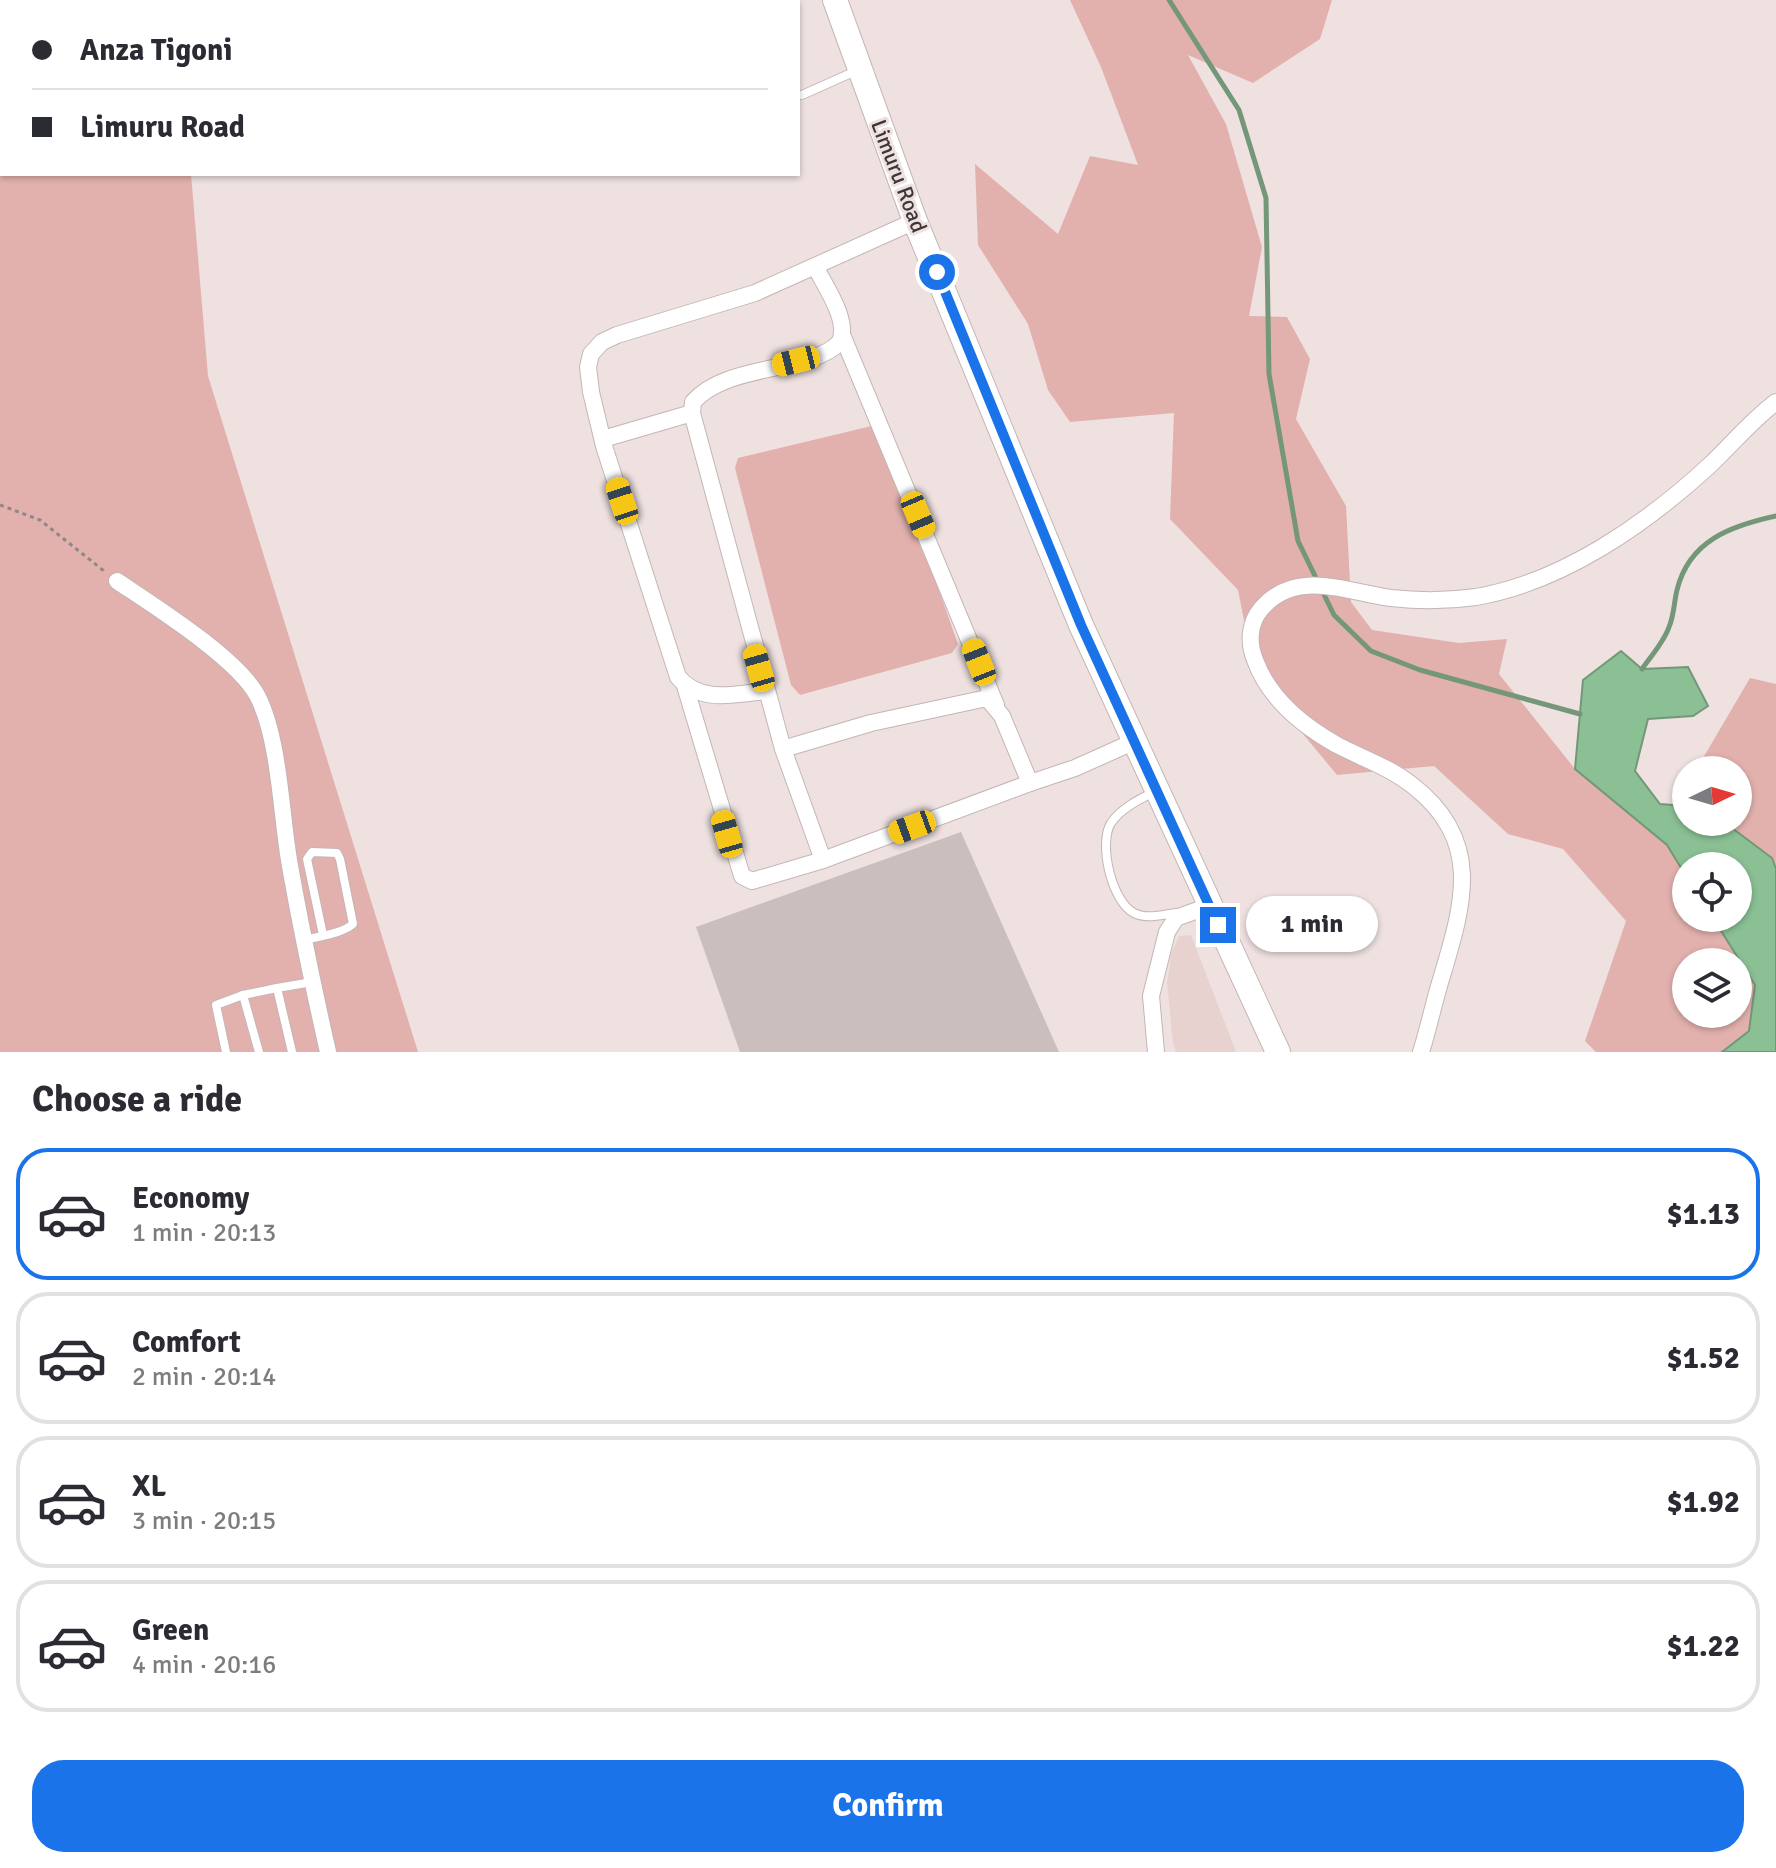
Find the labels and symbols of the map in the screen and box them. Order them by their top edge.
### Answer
street label: Limuru Road [865,116,933,236]
route start [919,254,955,290]
car [770,344,822,378]
car [603,474,641,528]
car [898,488,938,542]
car [959,635,999,689]
car [741,642,777,694]
north arrow [1672,756,1752,836]
car [709,808,745,860]
car [885,808,939,846]
callout: 1 min [1246,897,1378,953]
route end [1200,907,1236,943]

